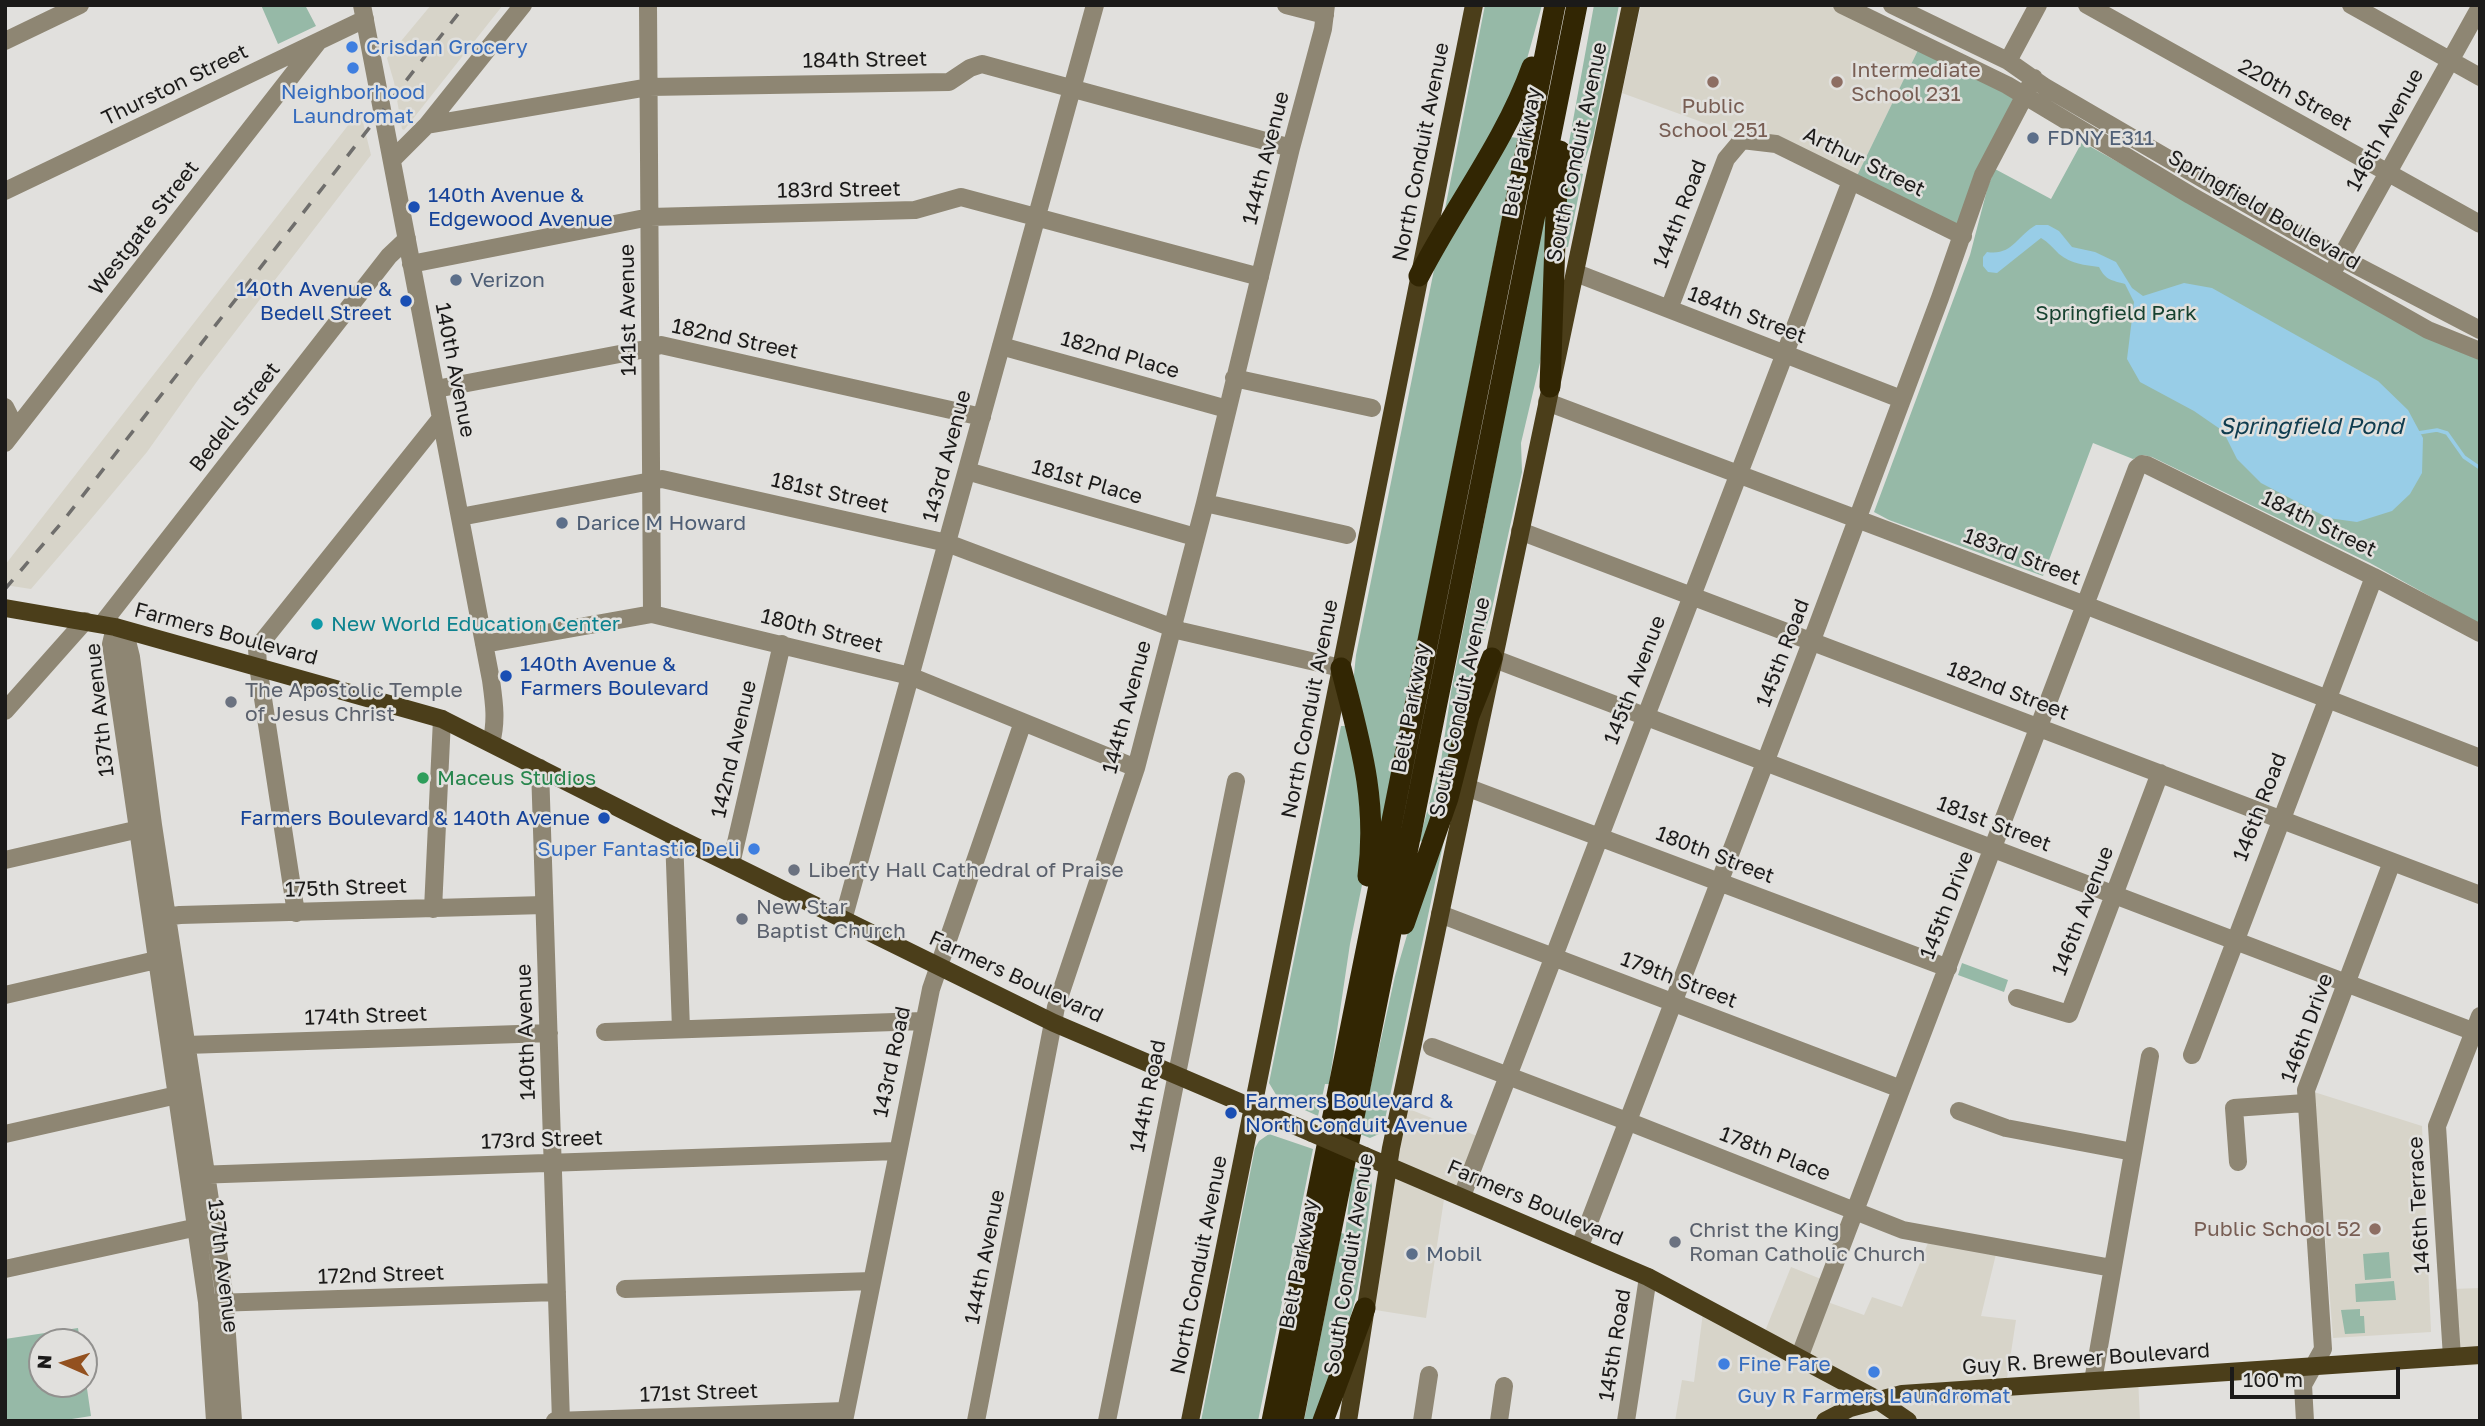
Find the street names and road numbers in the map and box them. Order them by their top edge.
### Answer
street label: Thurston Street [98,39,252,131]
street label: North Conduit Avenue [1387,40,1455,264]
street label: South Conduit Avenue [1541,40,1613,264]
street label: 184th Street [803,46,927,74]
street label: 220th Street [2234,53,2356,137]
street label: 146th Avenue [2341,64,2429,196]
street label: Belt Parkway [1497,85,1547,219]
street label: 144th Avenue [1237,89,1295,227]
street label: Arthur Street [1799,122,1929,202]
street label: Springfield Boulevard [2163,145,2365,275]
street label: Westgate Street [84,156,204,300]
street label: 144th Road [1648,156,1712,272]
street label: 183rd Street [777,176,901,204]
street label: 141st Avenue [614,244,642,376]
street label: 184th Street [1684,281,1810,349]
street label: 140th Avenue [430,300,480,440]
street label: 182nd Street [670,313,800,365]
street label: 182nd Place [1058,326,1182,384]
street label: Bedell Street [184,357,286,477]
street label: 143rd Avenue [917,387,977,525]
street label: 181st Place [1029,454,1145,510]
street label: 181st Street [769,467,891,519]
street label: 184th Street [2258,485,2380,563]
street label: 183rd Street [1960,523,2084,591]
street label: South Conduit Avenue [1424,595,1496,819]
street label: 145th Road [1751,596,1815,710]
street label: Farmers Boulevard [131,597,321,671]
street label: North Conduit Avenue [1276,597,1344,821]
street label: 180th Street [758,604,886,658]
street label: 145th Avenue [1599,612,1671,748]
street label: 144th Avenue [1097,638,1157,776]
street label: Belt Parkway [1386,641,1436,775]
street label: 137th Avenue [80,642,120,778]
street label: 182nd Street [1944,656,2072,726]
street label: 142nd Avenue [706,678,762,820]
street label: 146th Road [2228,749,2292,865]
street label: 181st Street [1933,791,2055,857]
street label: 180th Street [1652,821,1778,889]
street label: 146th Avenue [2047,843,2119,979]
street label: 145th Drive [1915,847,1979,963]
street label: 175th Street [284,873,408,903]
street label: Farmers Boulevard [925,926,1107,1028]
street label: 179th Street [1617,946,1741,1014]
street label: 140th Avenue [511,963,541,1101]
street label: 146th Drive [2276,970,2338,1086]
street label: 174th Street [304,1001,428,1031]
street label: 143rd Road [868,1004,916,1120]
street label: 144th Road [1125,1038,1171,1154]
street label: 178th Place [1716,1121,1834,1187]
street label: 173rd Street [481,1125,603,1155]
street label: 146th Terrace [2403,1136,2435,1274]
street label: South Conduit Avenue [1319,1151,1379,1377]
street label: North Conduit Avenue [1165,1153,1233,1377]
street label: Farmers Boulevard [1443,1154,1627,1252]
street label: 144th Avenue [960,1188,1010,1326]
street label: Belt Parkway [1274,1197,1324,1331]
street label: 137th Avenue [202,1198,244,1334]
street label: 172nd Street [317,1260,445,1290]
street label: 145th Road [1594,1287,1636,1403]
street label: Guy R. Brewer Boulevard [1961,1338,2211,1380]
street label: 171st Street [639,1378,759,1408]

